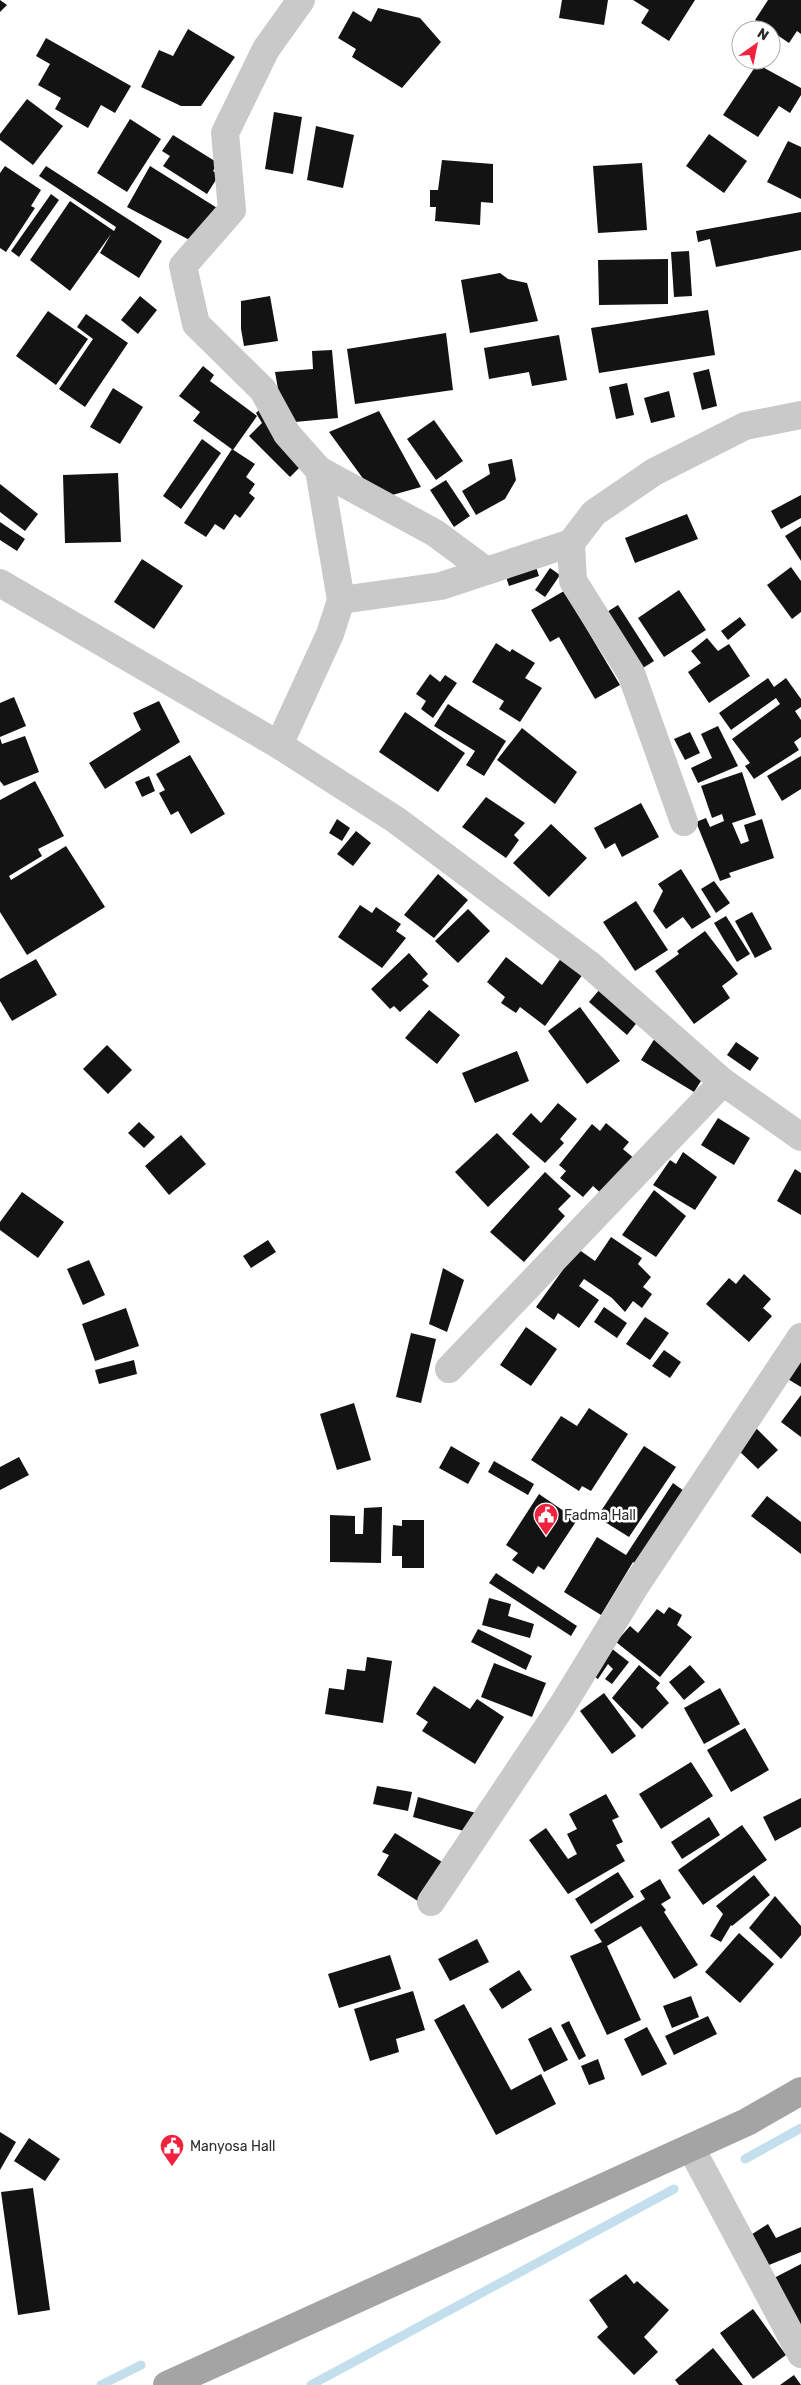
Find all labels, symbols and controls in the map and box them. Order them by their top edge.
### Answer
north arrow [731,20,781,70]
text: N [754,25,772,44]
public building icon: Fadma Hall [533,1502,559,1536]
place label: Fadma Hall [564,1507,636,1524]
public building icon: Manyosa Hall [159,2133,185,2167]
place label: Manyosa Hall [190,2138,275,2155]

